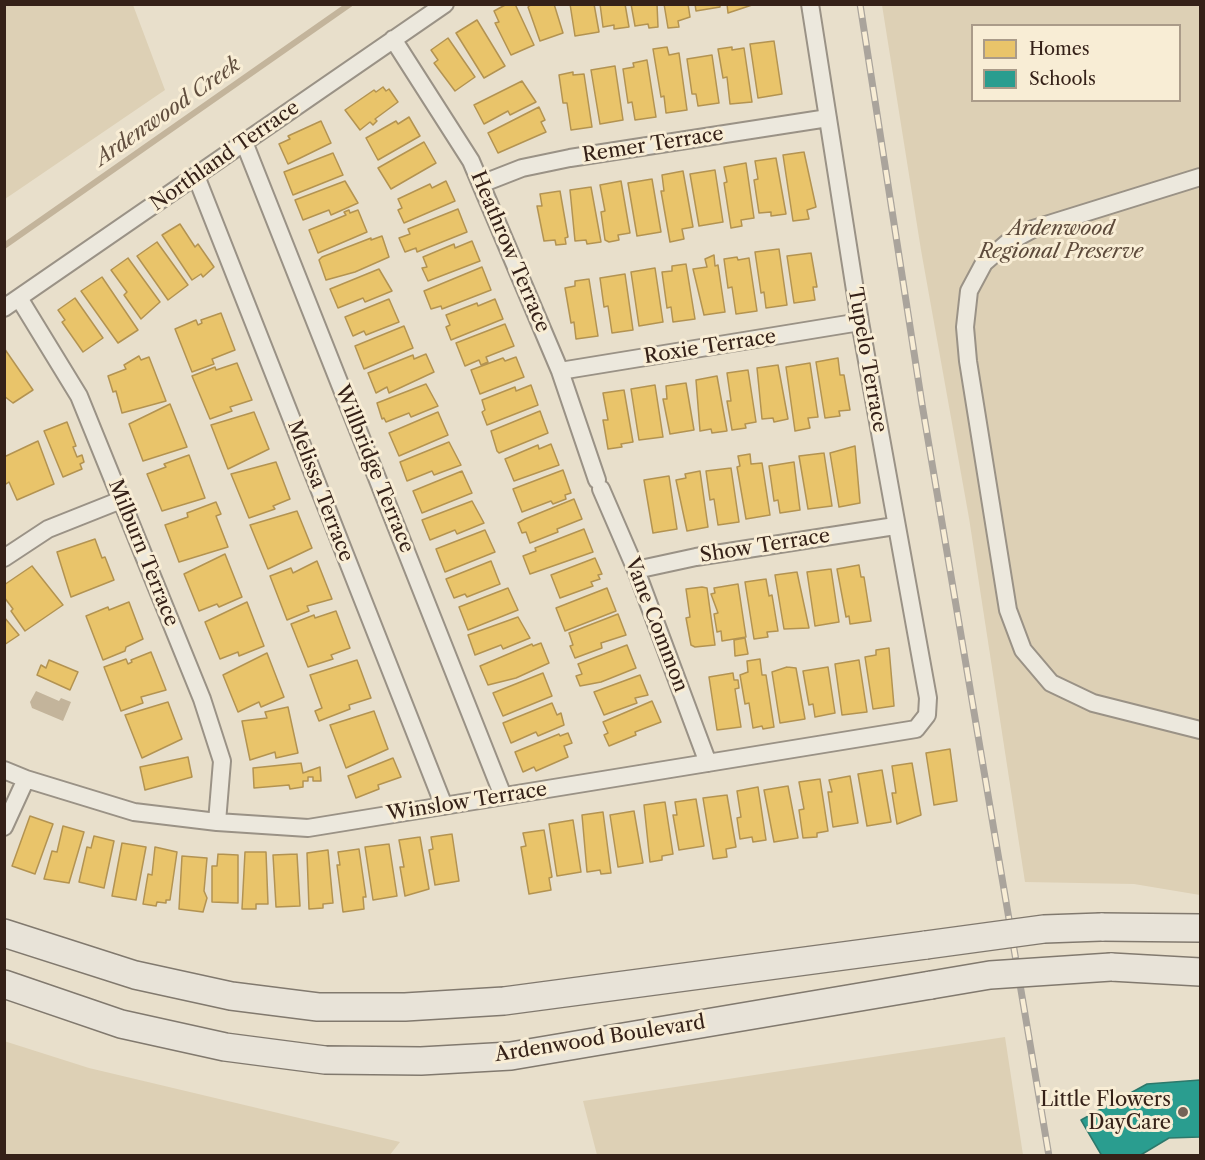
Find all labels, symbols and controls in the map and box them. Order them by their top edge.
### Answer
legend [971,24,1181,102]
text: Homes [1029,38,1090,60]
water label: Ardenwood Creek [90,52,246,172]
text: Schools [1029,68,1096,90]
street label: Northland Terrace [146,96,304,216]
street label: Remer Terrace [581,122,725,168]
street label: Heathrow Terrace [465,168,555,336]
park label: Ardenwood Regional Preserve [979,217,1143,264]
street label: Tupelo Terrace [842,286,892,434]
street label: Roxie Terrace [642,325,778,369]
street label: Willbridge Terrace [329,382,419,556]
street label: Melissa Terrace [282,417,358,565]
street label: Milburn Terrace [103,476,183,630]
street label: Show Terrace [698,524,832,568]
street label: Vane Common [619,554,693,696]
street label: Winslow Terrace [385,777,549,827]
street label: Ardenwood Boulevard [493,1010,707,1068]
place label: Little Flowers DayCare [1040,1088,1171,1135]
marker: Little Flowers DayCare [1176,1105,1190,1119]

